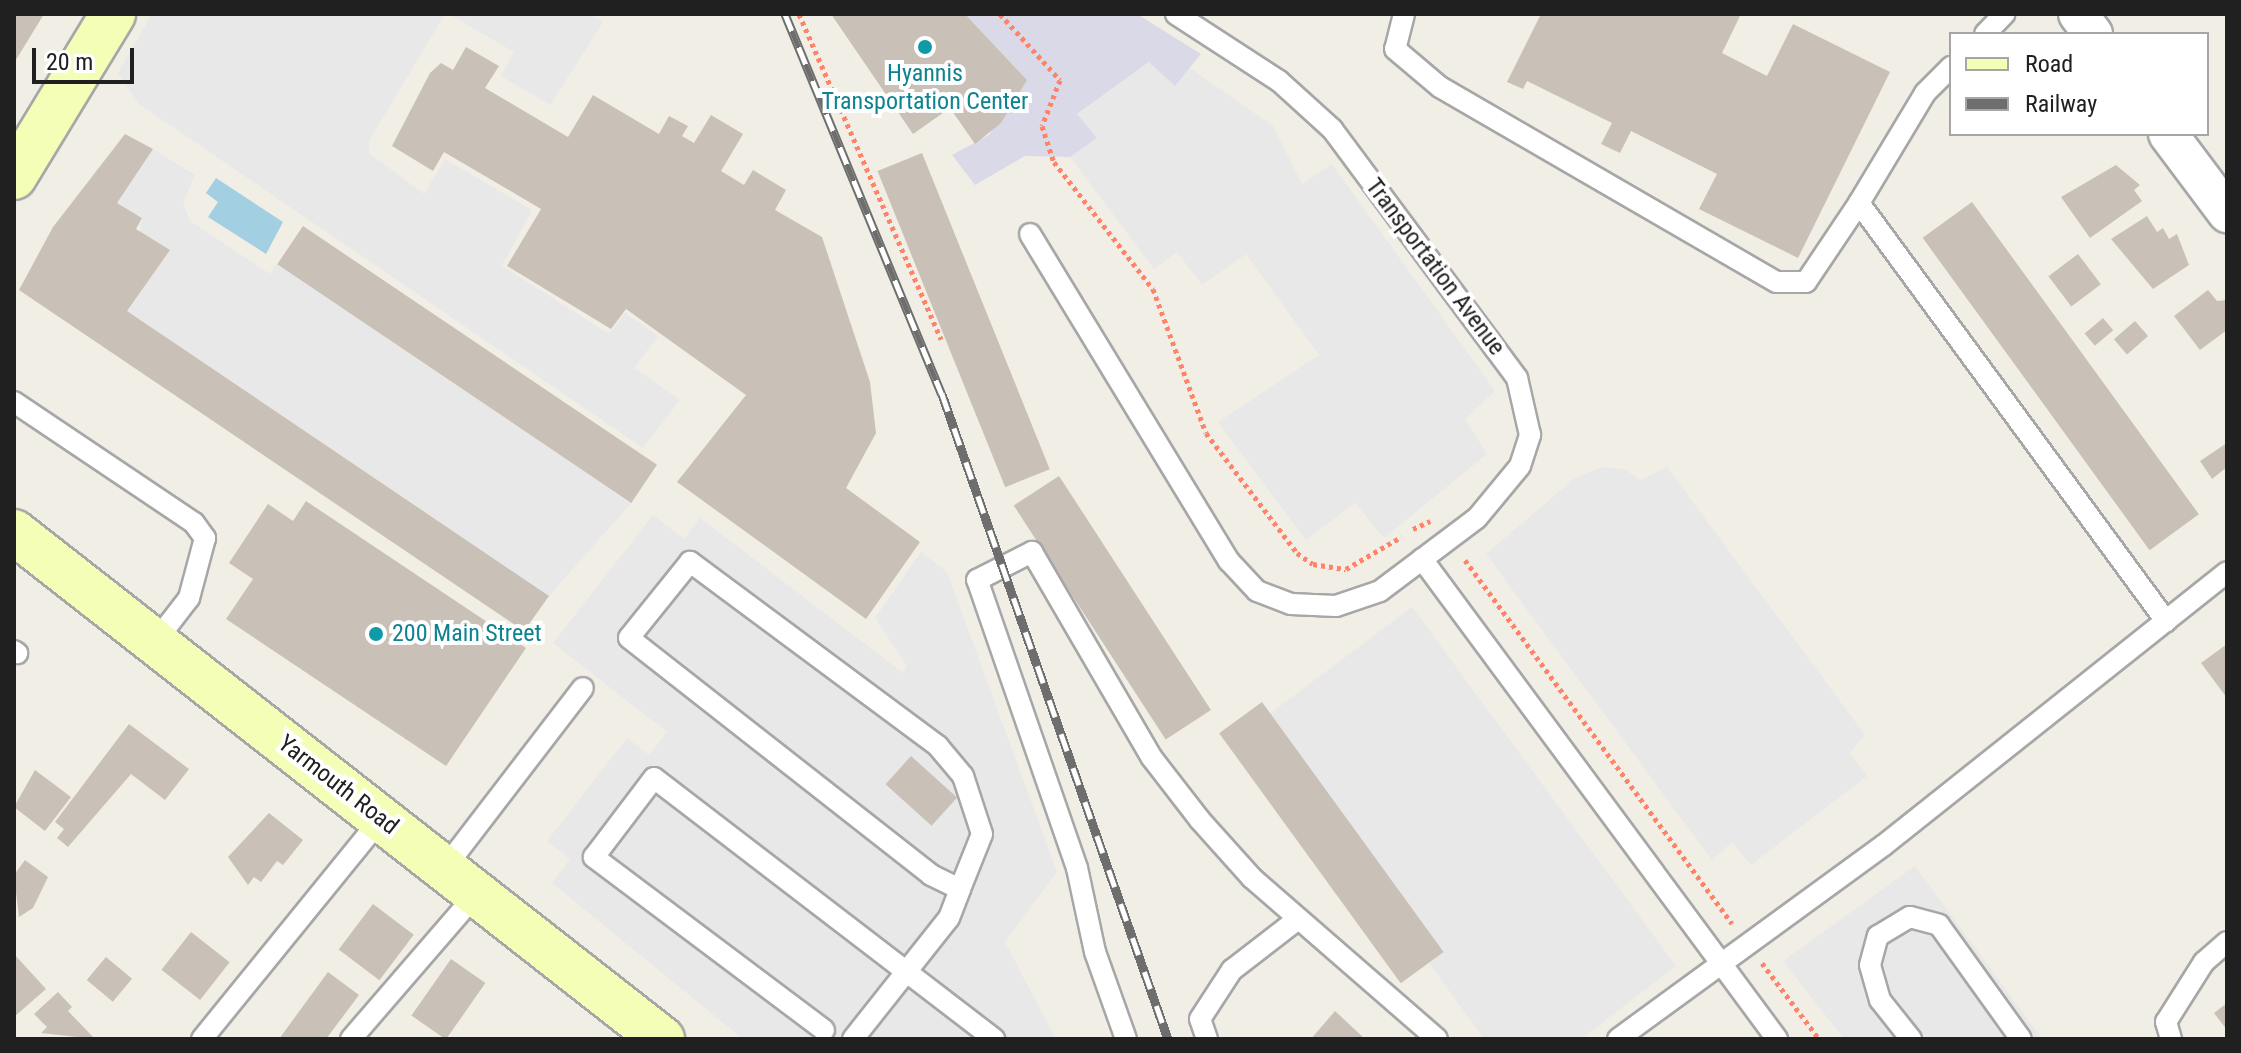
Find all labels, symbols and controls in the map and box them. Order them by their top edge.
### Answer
scale bar [36,32,138,82]
legend [1949,32,2209,136]
marker: Hyannis Transportation Center [916,38,934,56]
text: 20 m [46,48,93,76]
text: Road [2025,50,2073,78]
place label: Hyannis Transportation Center [822,60,1028,116]
text: Railway [2025,90,2097,118]
street label: Transportation Avenue [1359,173,1511,361]
place label: 200 Main Street [392,620,542,648]
marker: 200 Main Street [367,625,385,643]
street label: Yarmouth Road [272,729,404,841]

